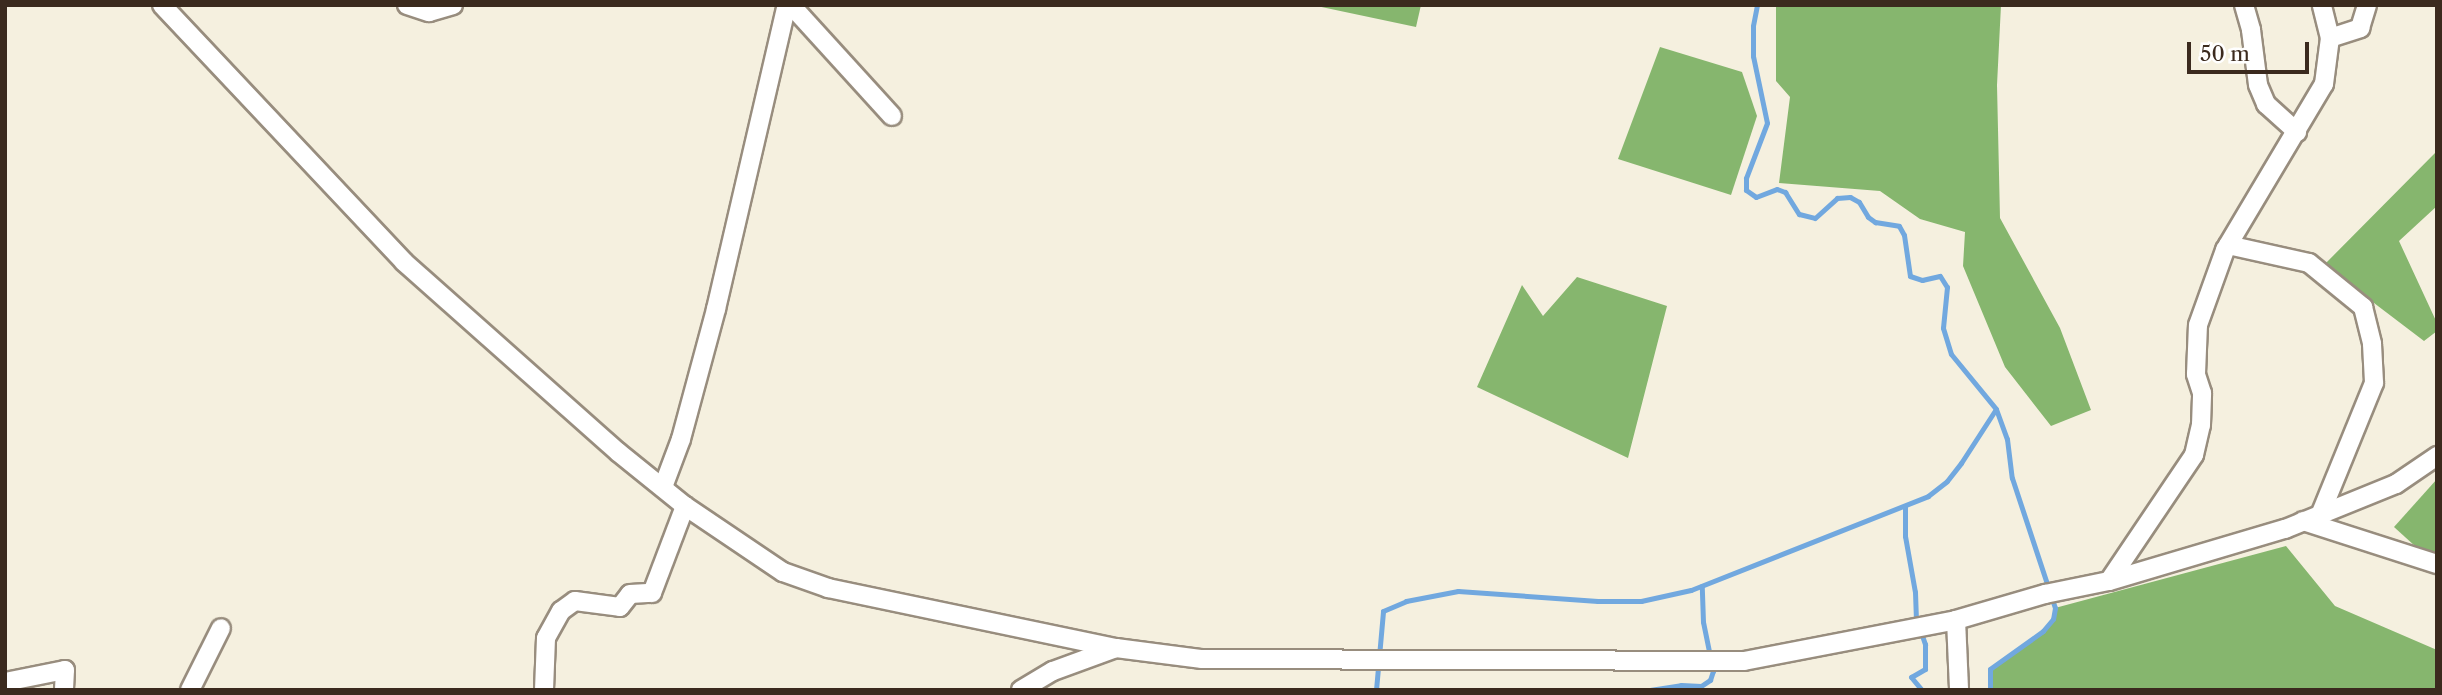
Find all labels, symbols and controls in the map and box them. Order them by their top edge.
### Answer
scale bar [2190,28,2312,72]
text: 50 m [2200,41,2250,66]

